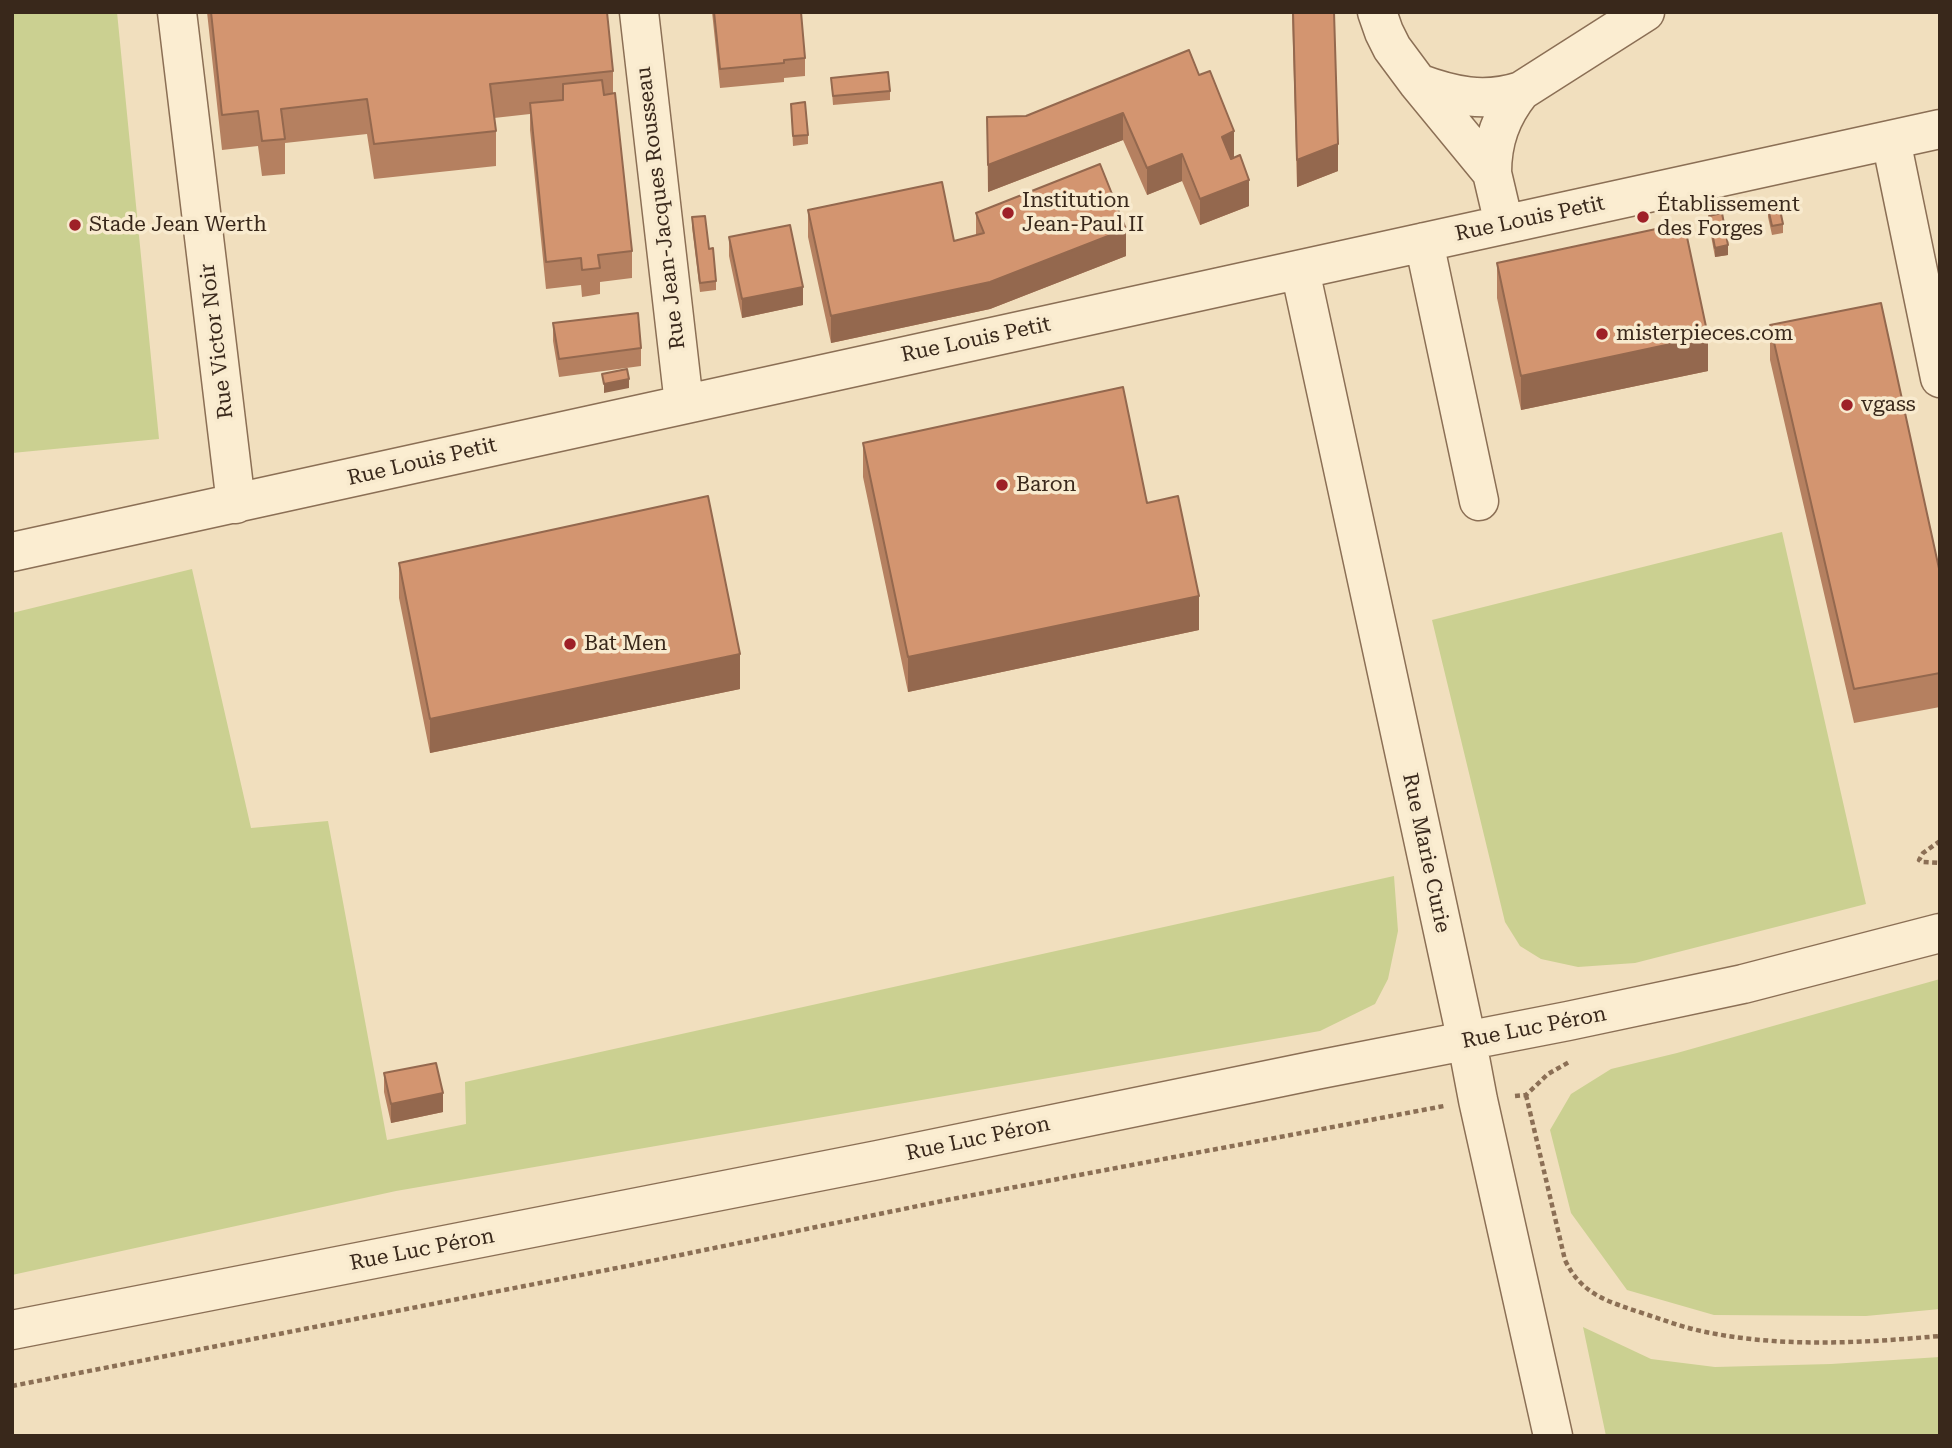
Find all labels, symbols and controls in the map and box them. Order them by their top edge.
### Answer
street label: Rue Jean-Jacques Rousseau [631,65,691,351]
place label: Institution Jean-Paul II [1022,188,1144,238]
street label: Rue Louis Petit [1453,191,1607,247]
place label: Établissement des Forges [1657,192,1800,242]
marker: Institution Jean-Paul II [1000,205,1016,221]
marker: Établissement des Forges [1635,209,1651,225]
place label: Stade Jean Werth [89,212,267,238]
marker: Stade Jean Werth [67,217,83,233]
street label: Rue Victor Noir [195,262,239,420]
street label: Rue Louis Petit [899,312,1053,368]
place label: misterpieces.com [1616,321,1793,347]
marker: misterpieces.com [1594,326,1610,342]
place label: vgass [1861,392,1916,418]
marker: vgass [1839,397,1855,413]
street label: Rue Louis Petit [345,433,499,491]
place label: Baron [1016,472,1076,498]
marker: Baron [994,477,1010,493]
place label: Bat Men [584,631,667,657]
marker: Bat Men [562,636,578,652]
street label: Rue Marie Curie [1397,771,1455,935]
street label: Rue Luc Péron [1460,1002,1608,1054]
street label: Rue Luc Péron [904,1111,1052,1167]
street label: Rue Luc Péron [348,1224,496,1276]

